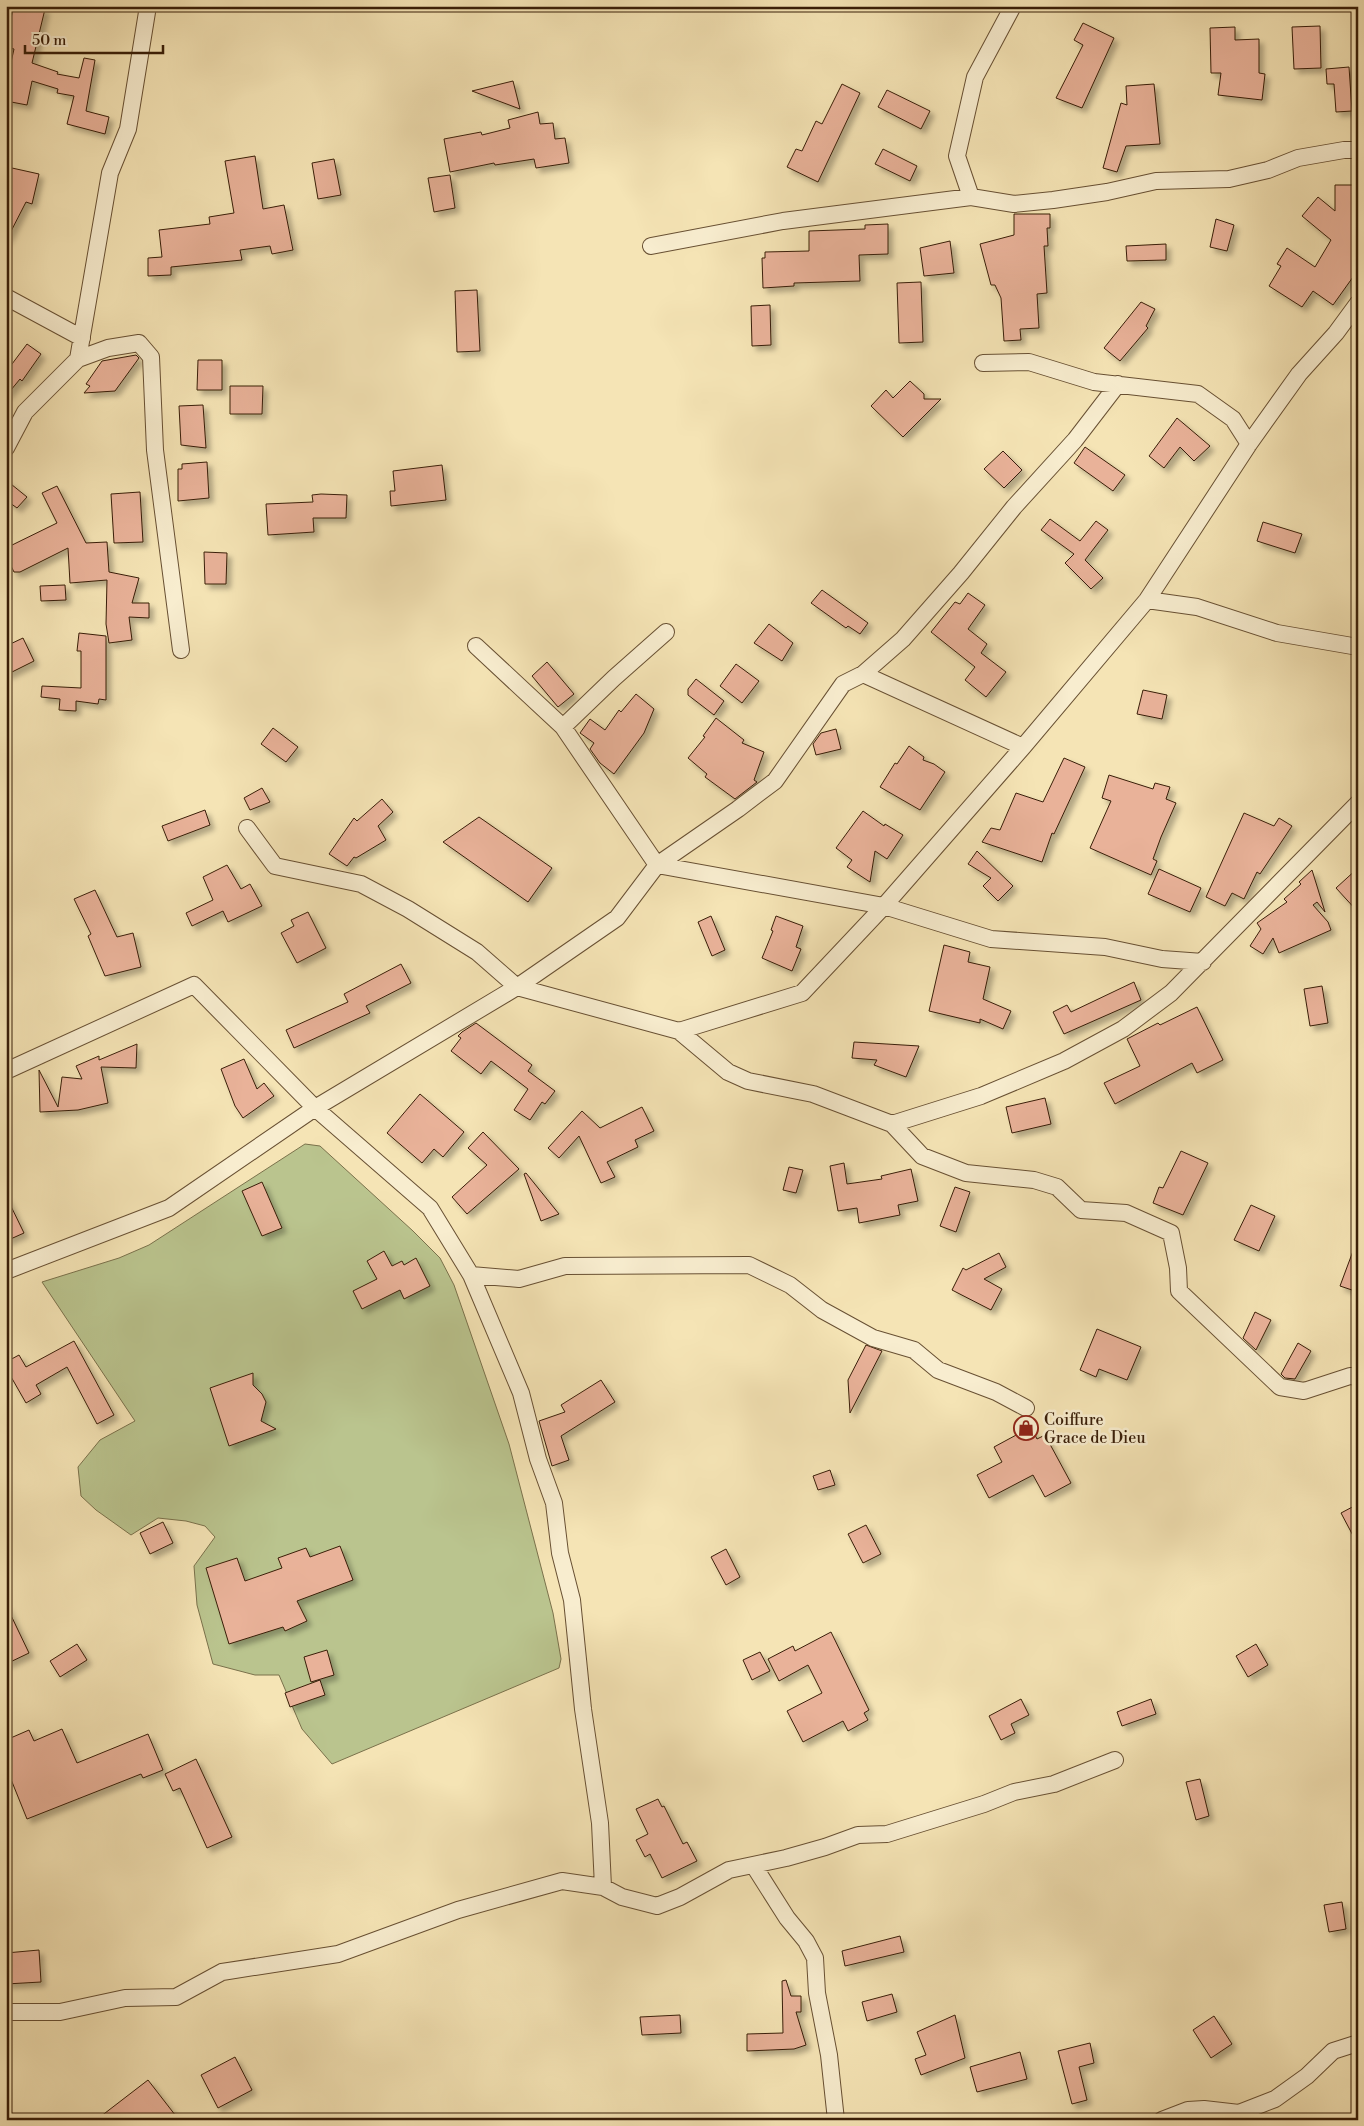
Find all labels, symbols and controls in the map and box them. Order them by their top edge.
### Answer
scale bar [25,22,162,54]
text: 50 m [32,31,66,50]
place label: Coiffure Grace de Dieu [1044,1410,1146,1448]
shop icon: Coiffure Grace de Dieu [1013,1415,1039,1441]

